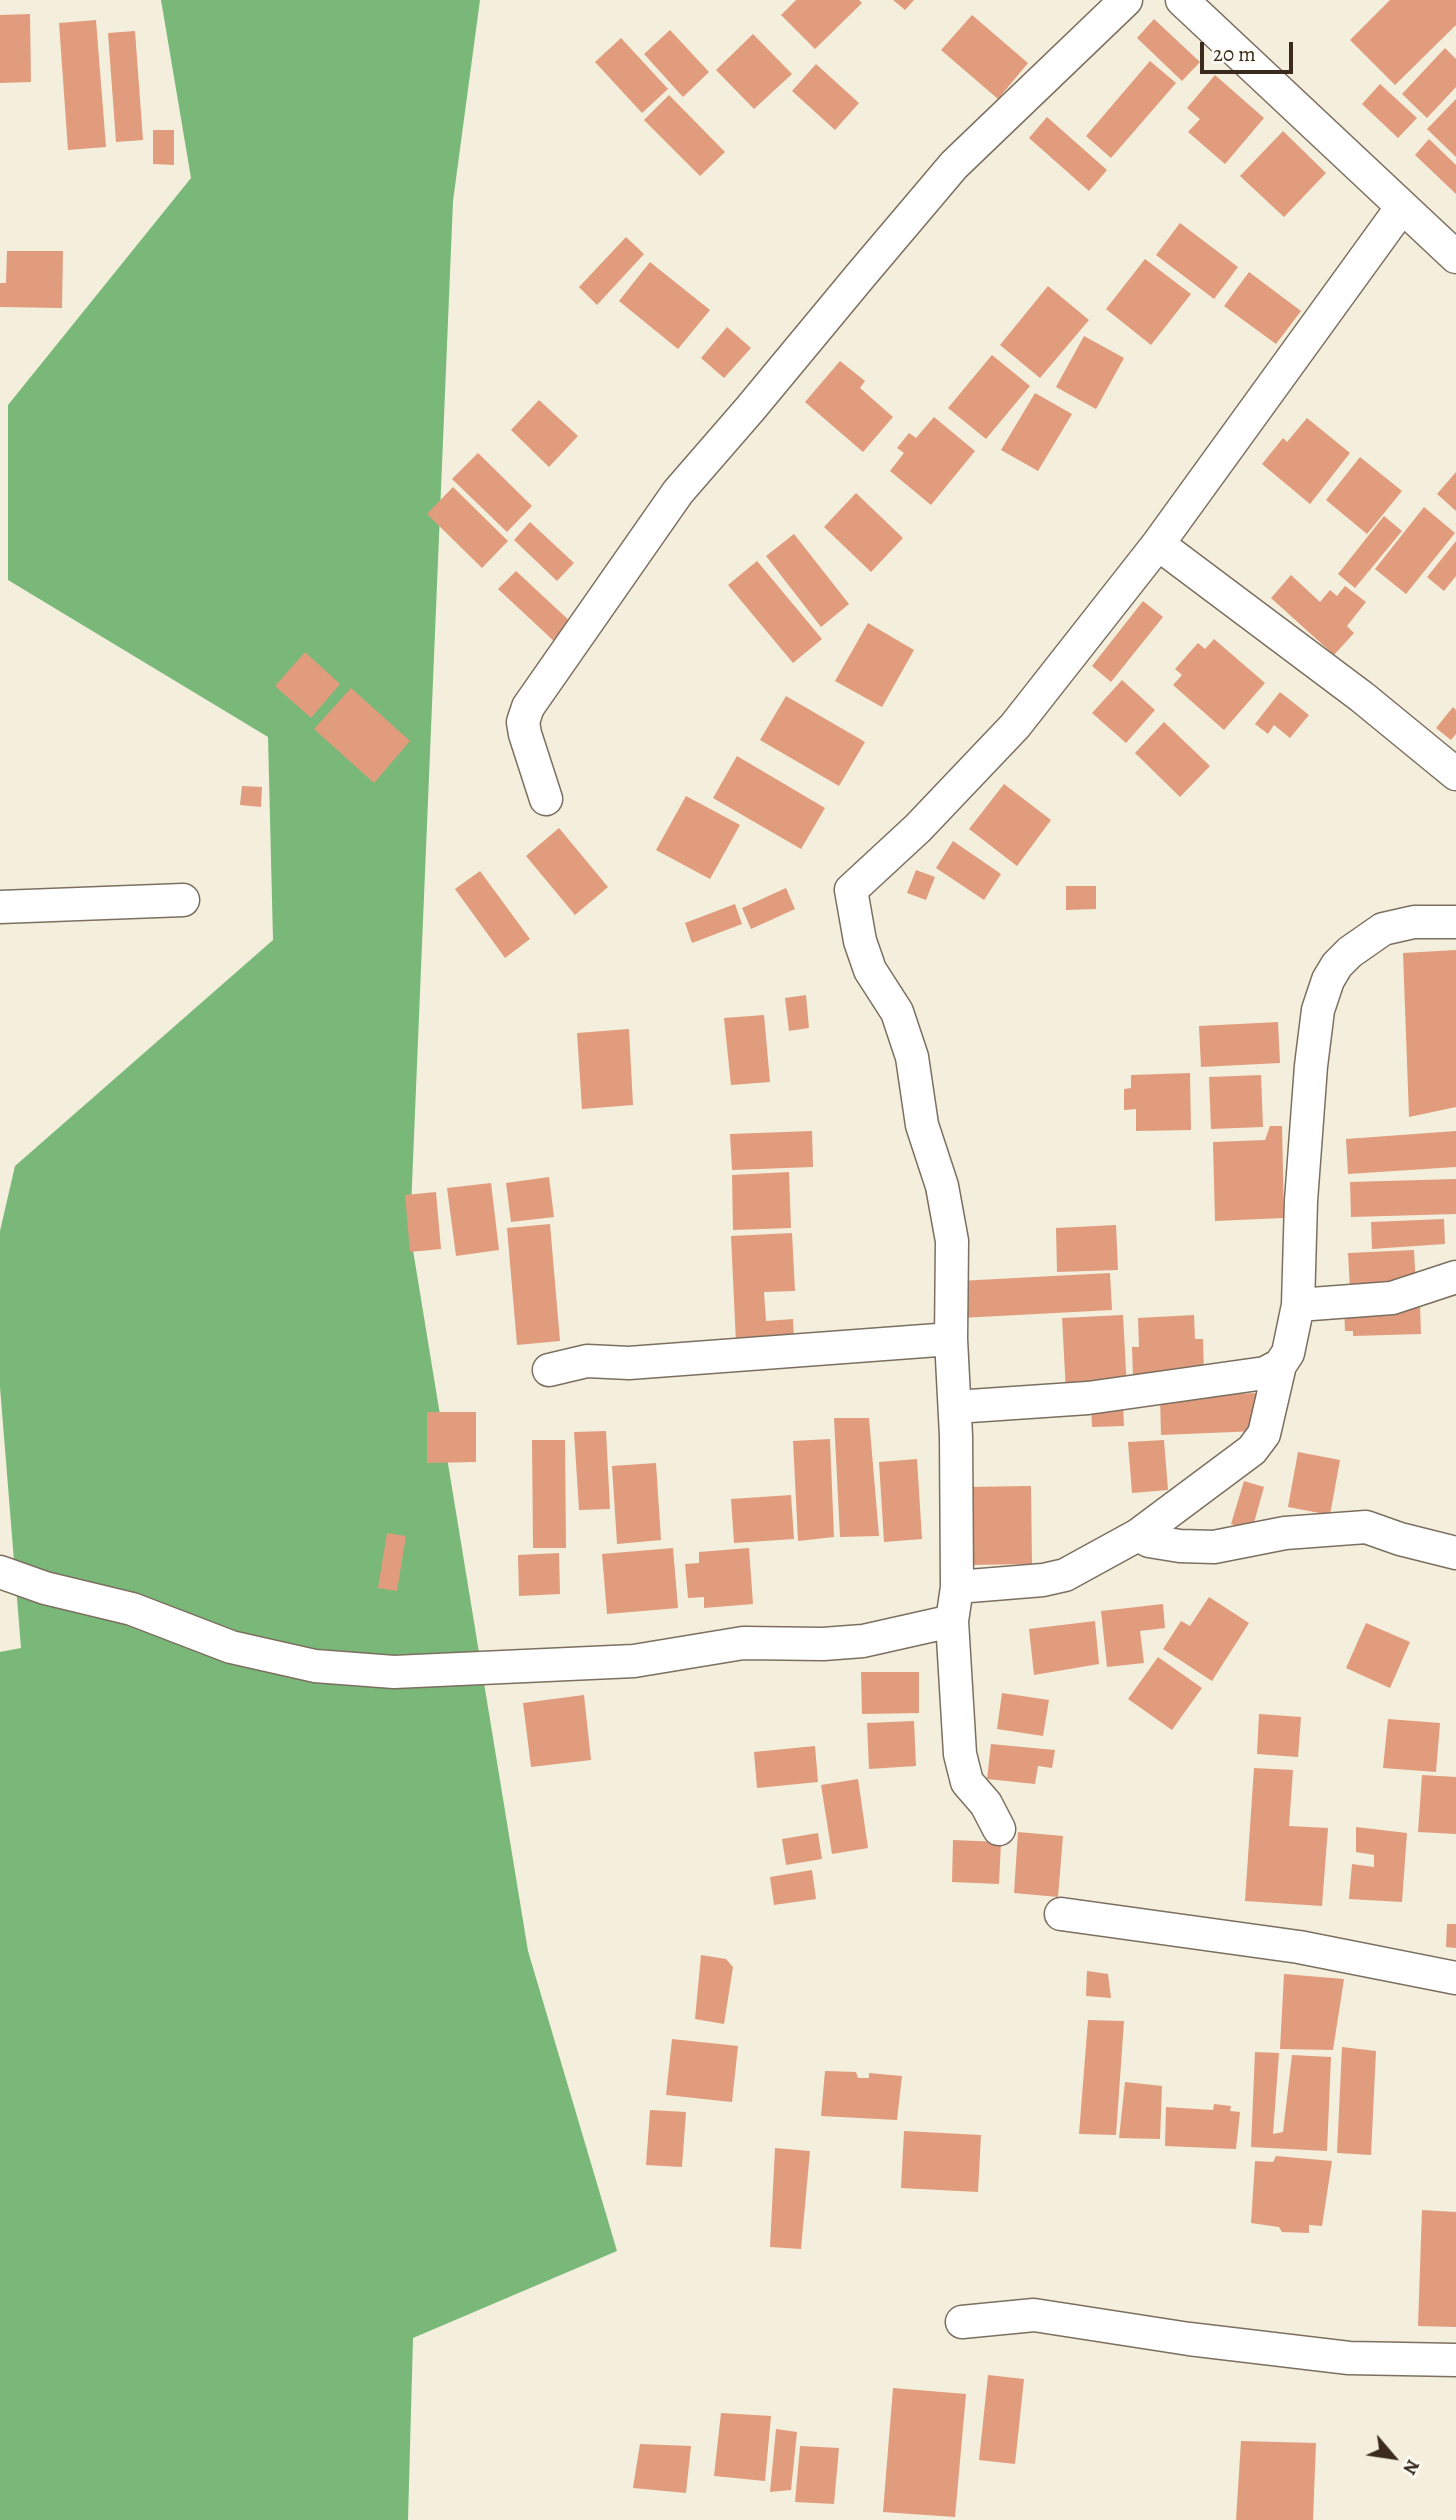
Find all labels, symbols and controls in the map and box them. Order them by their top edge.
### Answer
scale bar [1204,28,1297,72]
text: 20 m [1213,40,1256,68]
north arrow [1358,2422,1428,2492]
text: N [1397,2455,1426,2480]

